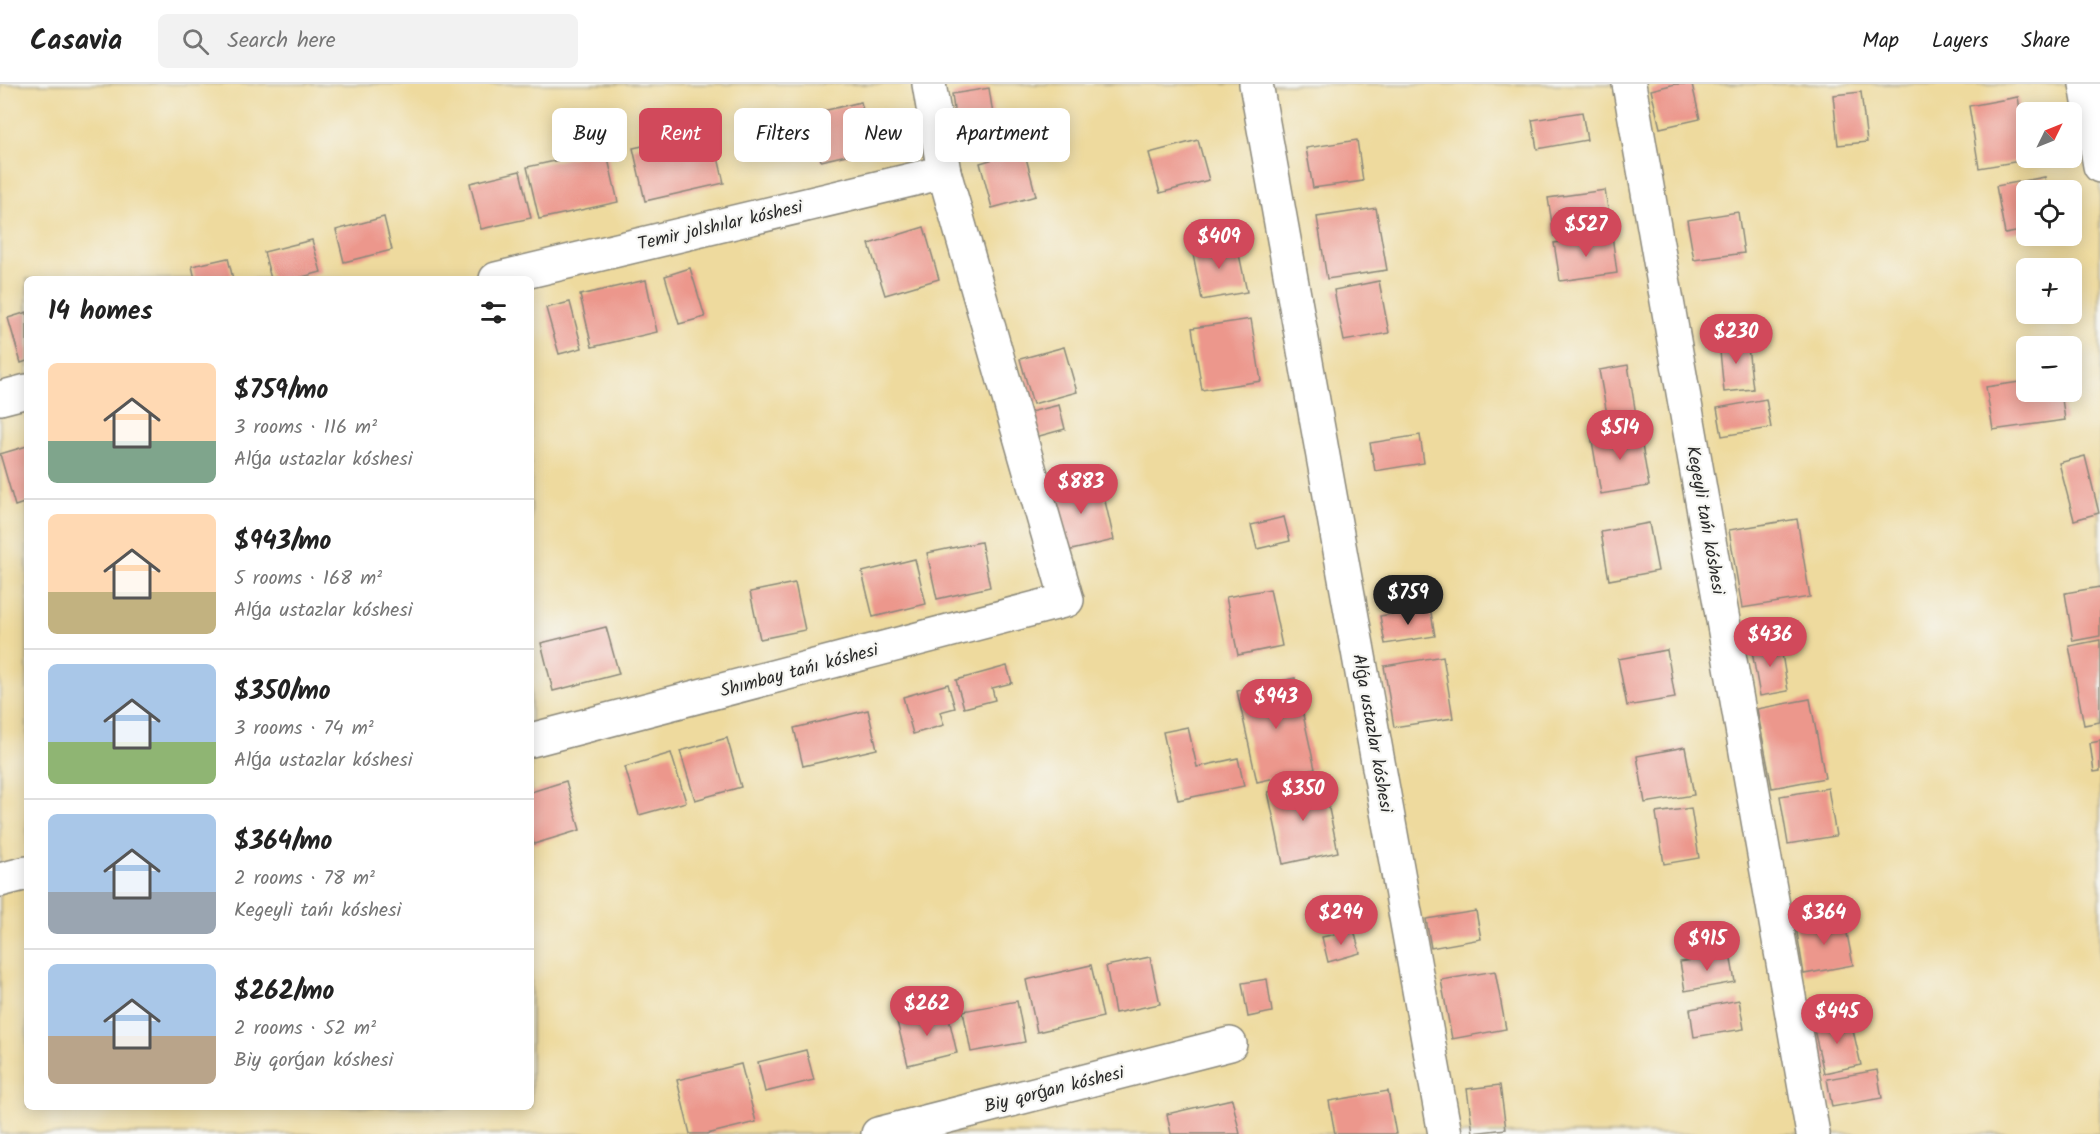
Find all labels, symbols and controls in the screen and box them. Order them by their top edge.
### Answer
search box [158,14,578,68]
text: Casavia [30,19,122,64]
text: Search here [227,24,336,59]
icon: search [179,25,212,58]
text: Map [1862,25,1899,58]
text: Layers [1932,25,1988,58]
text: Share [2021,25,2070,58]
north arrow [2016,102,2082,168]
map controls [2016,102,2082,402]
chip: Buy [552,108,627,162]
chip: Rent [639,108,722,162]
chip: Filters [734,108,831,162]
chip: New [843,108,923,162]
chip: Apartment [935,108,1070,162]
button: locate [2016,180,2082,246]
street label: Temir jolshılar kóshesi [635,193,806,260]
pin: $527 [1550,207,1622,258]
text: $527 [1564,210,1608,242]
pin: $409 [1183,219,1255,270]
text: $409 [1197,222,1241,254]
button: + [2016,258,2082,324]
text: 14 homes [48,291,153,333]
icon: filters [477,296,510,329]
pin: $230 [1700,314,1772,365]
text: $230 [1714,317,1758,349]
button: − [2016,336,2082,402]
text: $759/mo [234,370,328,412]
icon: home [96,387,168,459]
pin: $514 [1584,410,1656,461]
text: 3 rooms · 116 m² [234,412,377,444]
text: $514 [1601,413,1639,445]
text: Alǵa ustazlar kóshesi [234,444,413,476]
street label: Kegeyli tańı kóshesi [1677,444,1732,598]
pin: $883 [1045,464,1117,515]
text: $883 [1058,467,1104,499]
text: $943/mo [234,521,331,563]
icon: home [96,538,168,610]
text: 5 rooms · 168 m² [234,563,382,595]
pin: $759 [1372,575,1444,626]
text: $759 [1387,578,1429,610]
text: Alǵa ustazlar kóshesi [234,595,413,627]
pin: $436 [1734,617,1806,668]
text: $436 [1748,620,1792,652]
street label: Shımbay tańı kóshesi [717,636,882,706]
street label: Alǵa ustazlar kóshesi [1343,652,1400,816]
text: $350/mo [234,671,331,713]
pin: $943 [1240,679,1312,730]
text: $943 [1254,682,1298,714]
icon: home [96,688,168,760]
text: 3 rooms · 74 m² [234,713,374,745]
text: Alǵa ustazlar kóshesi [234,745,413,777]
pin: $350 [1267,771,1339,822]
text: $350 [1281,774,1325,806]
text: $364/mo [234,821,332,863]
icon: home [96,838,168,910]
text: 2 rooms · 78 m² [234,863,375,895]
text: Kegeyli tańı kóshesi [234,895,401,927]
pin: $294 [1305,895,1377,946]
pin: $364 [1788,895,1860,946]
text: $294 [1319,898,1363,930]
text: $364 [1802,898,1846,930]
pin: $915 [1671,921,1743,972]
text: $915 [1688,924,1726,956]
text: $262/mo [234,971,334,1013]
pin: $262 [891,986,963,1037]
icon: home [96,988,168,1060]
text: $262 [904,989,950,1021]
pin: $445 [1801,994,1873,1045]
text: $445 [1815,997,1859,1029]
text: 2 rooms · 52 m² [234,1013,376,1045]
text: Biy qorǵan kóshesi [234,1045,393,1077]
street label: Biy qorǵan kóshesi [981,1059,1128,1122]

